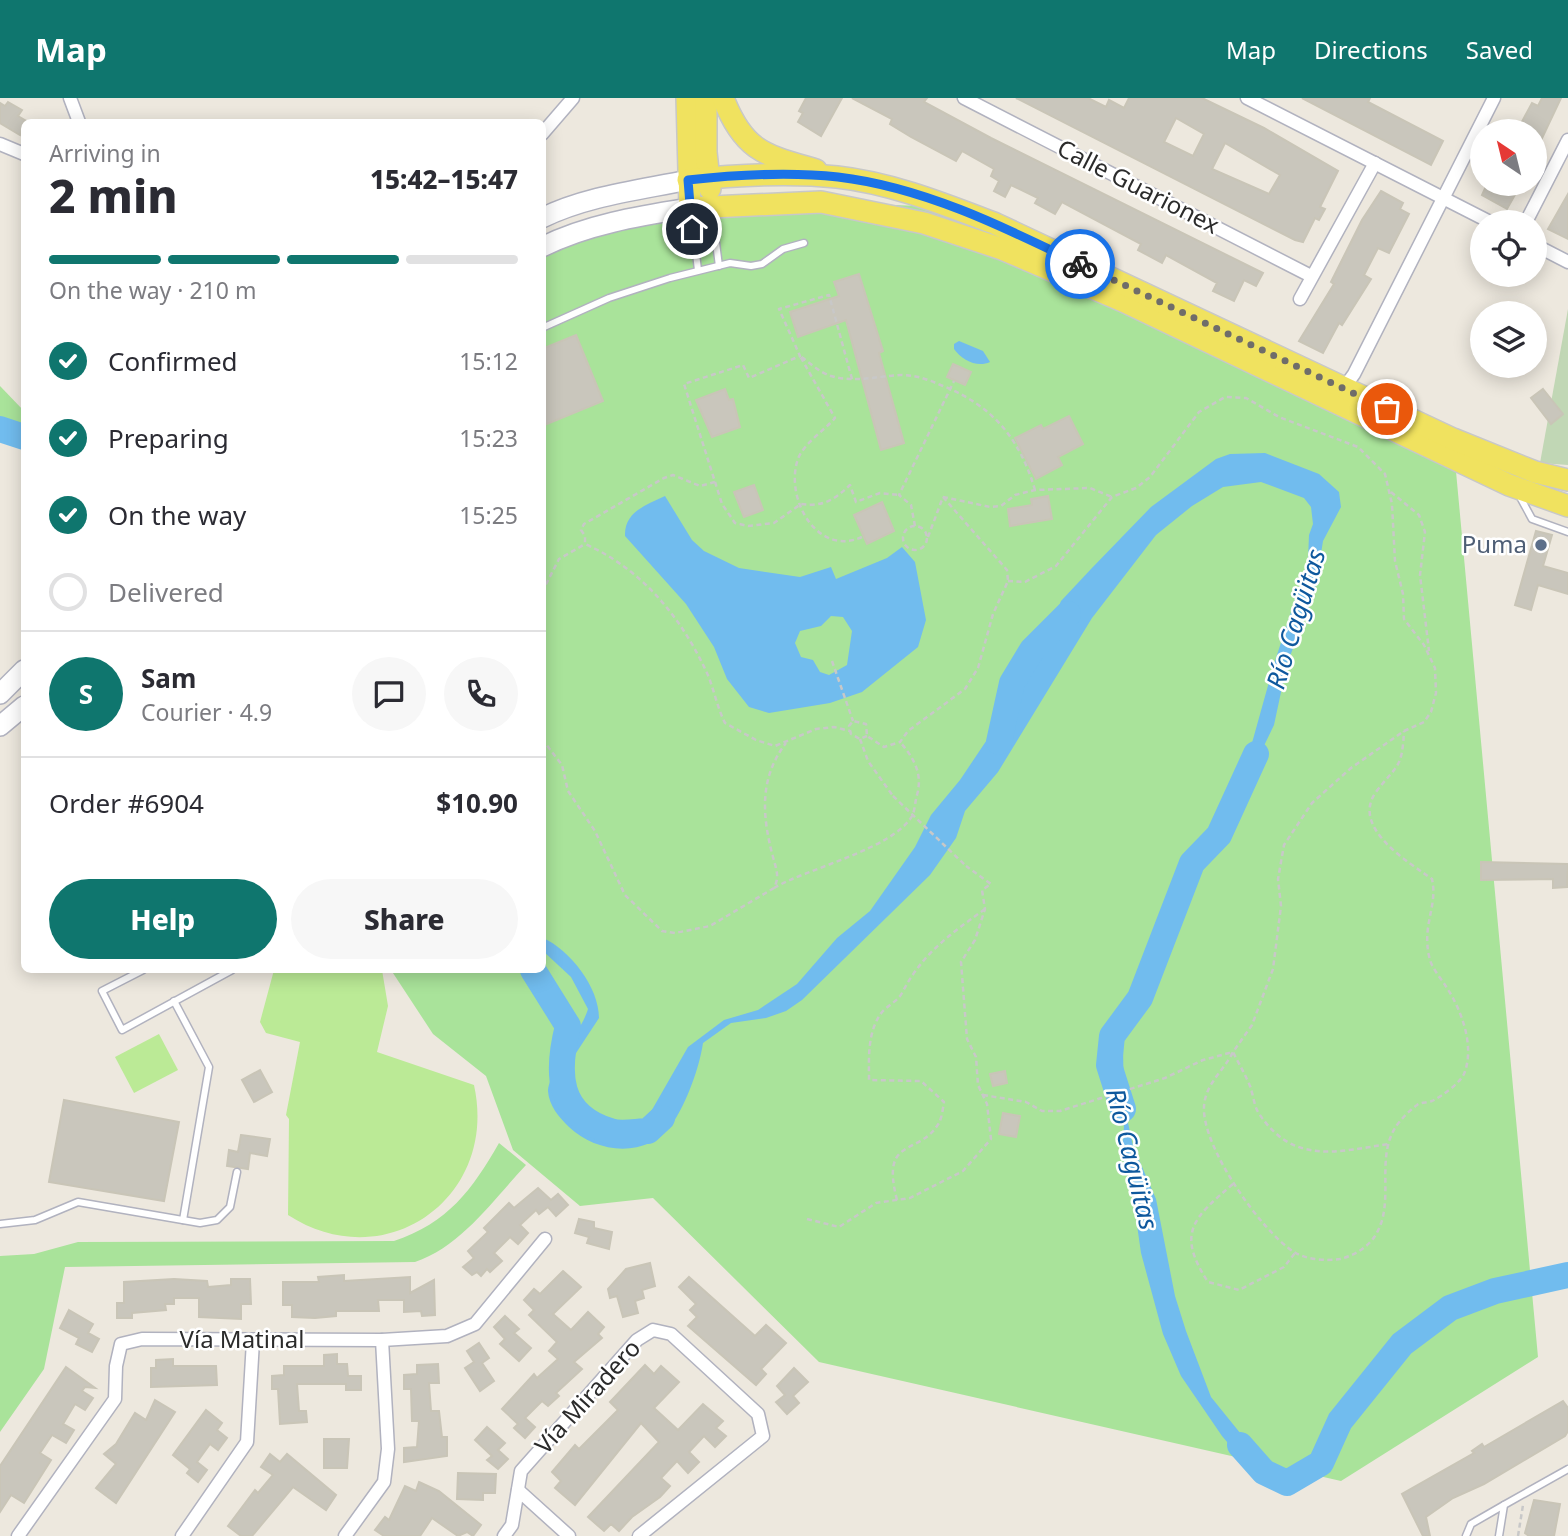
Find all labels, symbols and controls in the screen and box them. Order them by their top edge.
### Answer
text: Map [35,27,107,72]
text: Map [1226,33,1276,66]
text: Directions [1314,33,1428,66]
text: Saved [1466,33,1533,66]
north arrow [1470,119,1547,196]
map controls [1470,119,1547,378]
street label: Calle Guarionex [1052,131,1226,241]
text: Arriving in [49,137,161,169]
text: 15:42–15:47 [370,161,518,197]
text: 2 min [49,164,178,226]
pin [662,199,722,259]
icon: home [673,210,711,248]
button: locate [1470,210,1547,287]
courier [1045,229,1115,299]
icon: bike [1061,245,1099,283]
text: On the way · 210 m [49,274,256,306]
button: layers [1470,301,1547,378]
icon: check [49,342,87,380]
text: Confirmed [108,343,238,379]
text: 15:12 [459,345,518,377]
pin [1357,379,1417,439]
icon: bag [1368,390,1406,428]
icon: check [49,419,87,457]
text: Preparing [108,420,229,456]
text: 15:23 [459,422,518,454]
icon: check [49,496,87,534]
text: On the way [108,497,246,533]
text: 15:25 [459,499,518,531]
place label: Puma [1462,527,1527,560]
marker: Puma [1533,537,1549,553]
water label: Río Cagüitas [1257,544,1333,693]
text: Delivered [108,574,224,610]
button: chat [352,657,426,731]
button: phone [444,657,518,731]
text: Sam [141,660,196,696]
text: S [79,676,93,712]
text: Courier · 4.9 [141,696,272,728]
text: Order #6904 [49,785,204,821]
text: $10.90 [436,785,518,821]
button: Help [49,879,277,959]
button: Share [291,879,518,959]
water label: Río Cagüitas [1098,1084,1168,1233]
street label: Vía Matinal [180,1322,304,1355]
street label: Vía Miradero [527,1332,647,1460]

